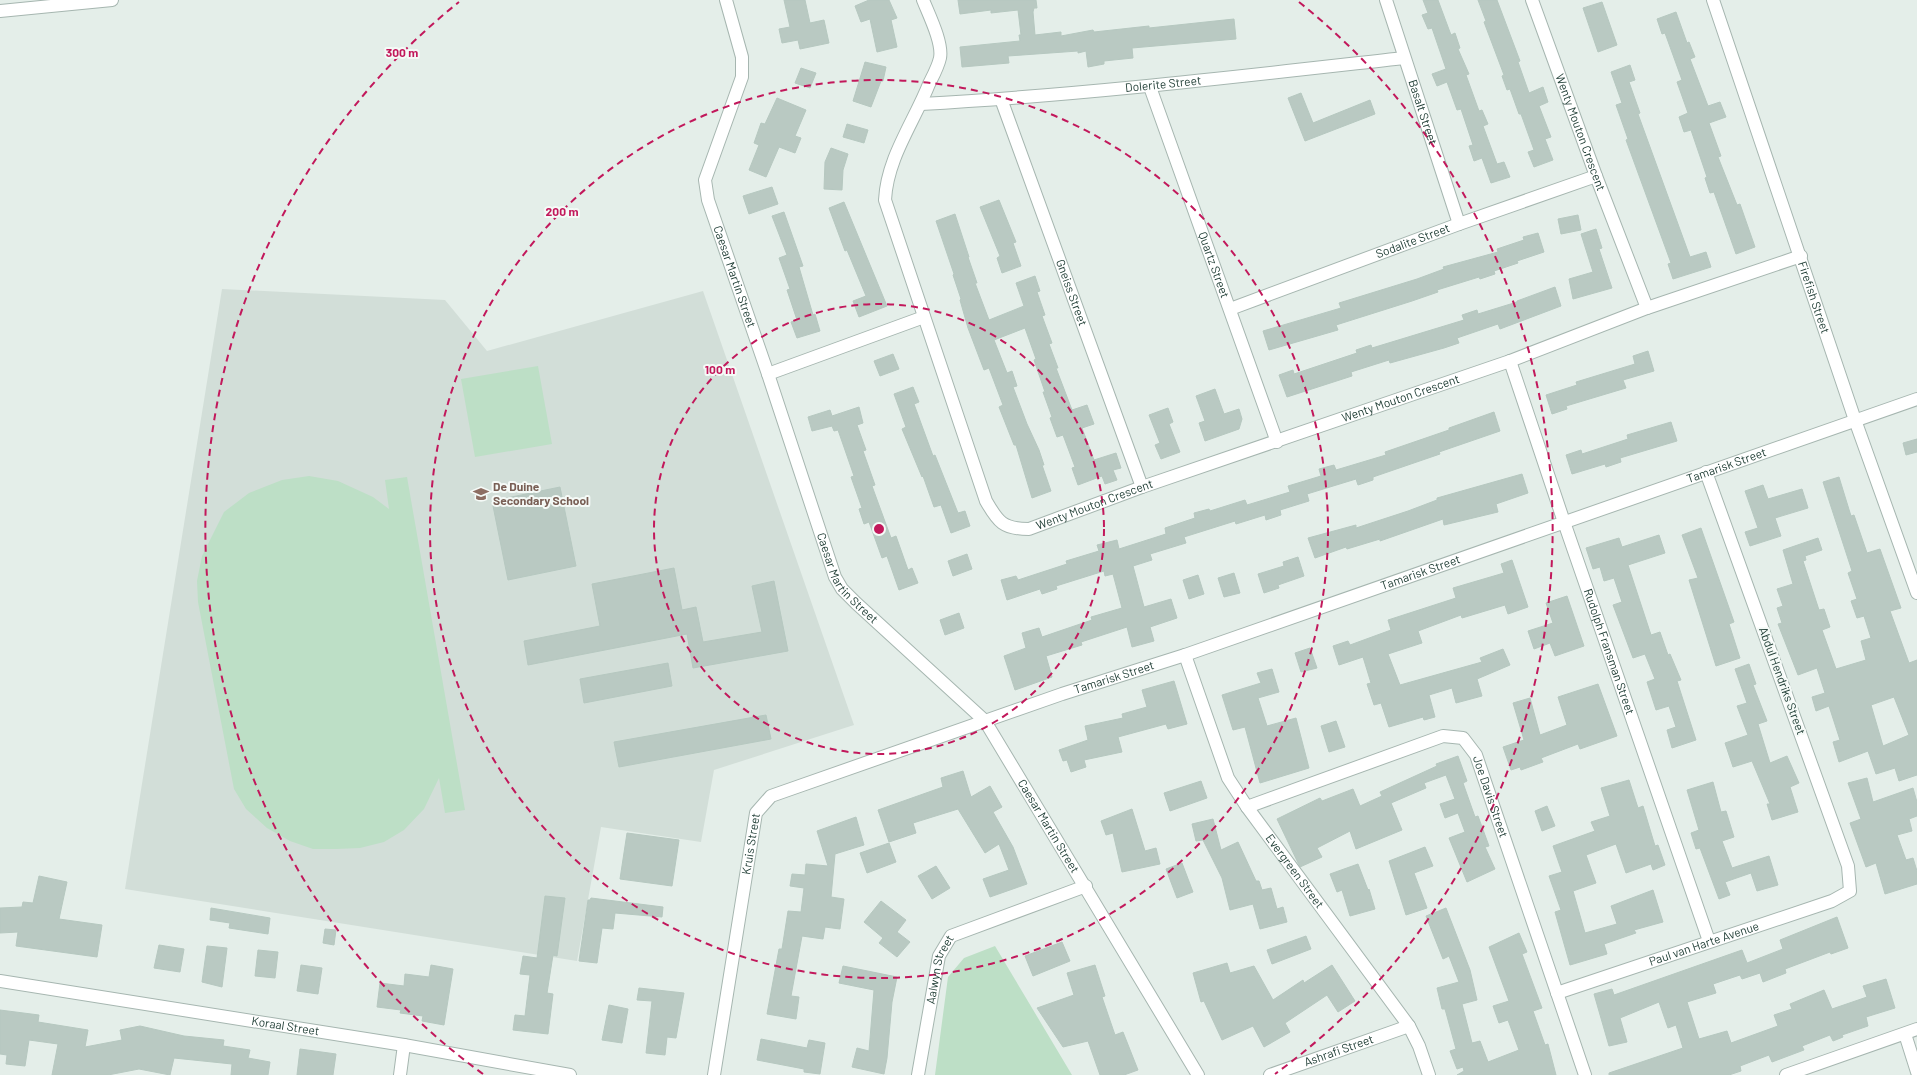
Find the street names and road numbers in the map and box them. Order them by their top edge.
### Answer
street label: Dolerite Street [1124,72,1202,94]
street label: Wenty Mouton Crescent [1553,72,1609,193]
street label: Basalt Street [1406,77,1441,146]
street label: Sodalite Street [1374,220,1451,260]
street label: Caesar Martin Street [711,224,759,329]
street label: Quartz Street [1196,230,1233,299]
street label: Gneiss Street [1054,257,1091,327]
street label: Firefish Street [1796,259,1833,335]
street label: Wenty Mouton Crescent [1340,371,1461,424]
street label: Tamarisk Street [1684,444,1768,485]
street label: Wenty Mouton Crescent [1034,476,1154,532]
street label: Caesar Martin Street [815,531,881,626]
street label: Tamarisk Street [1379,551,1462,592]
street label: Rudolph Fransman Street [1582,586,1638,716]
street label: Abdul Hendriks Street [1757,625,1809,736]
street label: Tamarisk Street [1072,657,1156,696]
street label: Joe Davis Street [1471,754,1512,839]
street label: Caesar Martin Street [1016,776,1083,875]
street label: Kruis Street [738,812,762,876]
street label: Evergreen Street [1263,831,1327,911]
street label: Paul van Harte Avenue [1647,918,1760,968]
street label: Aalwyn Street [923,932,956,1005]
street label: Koraal Street [251,1013,320,1037]
street label: Ashrafi Street [1302,1031,1375,1068]

